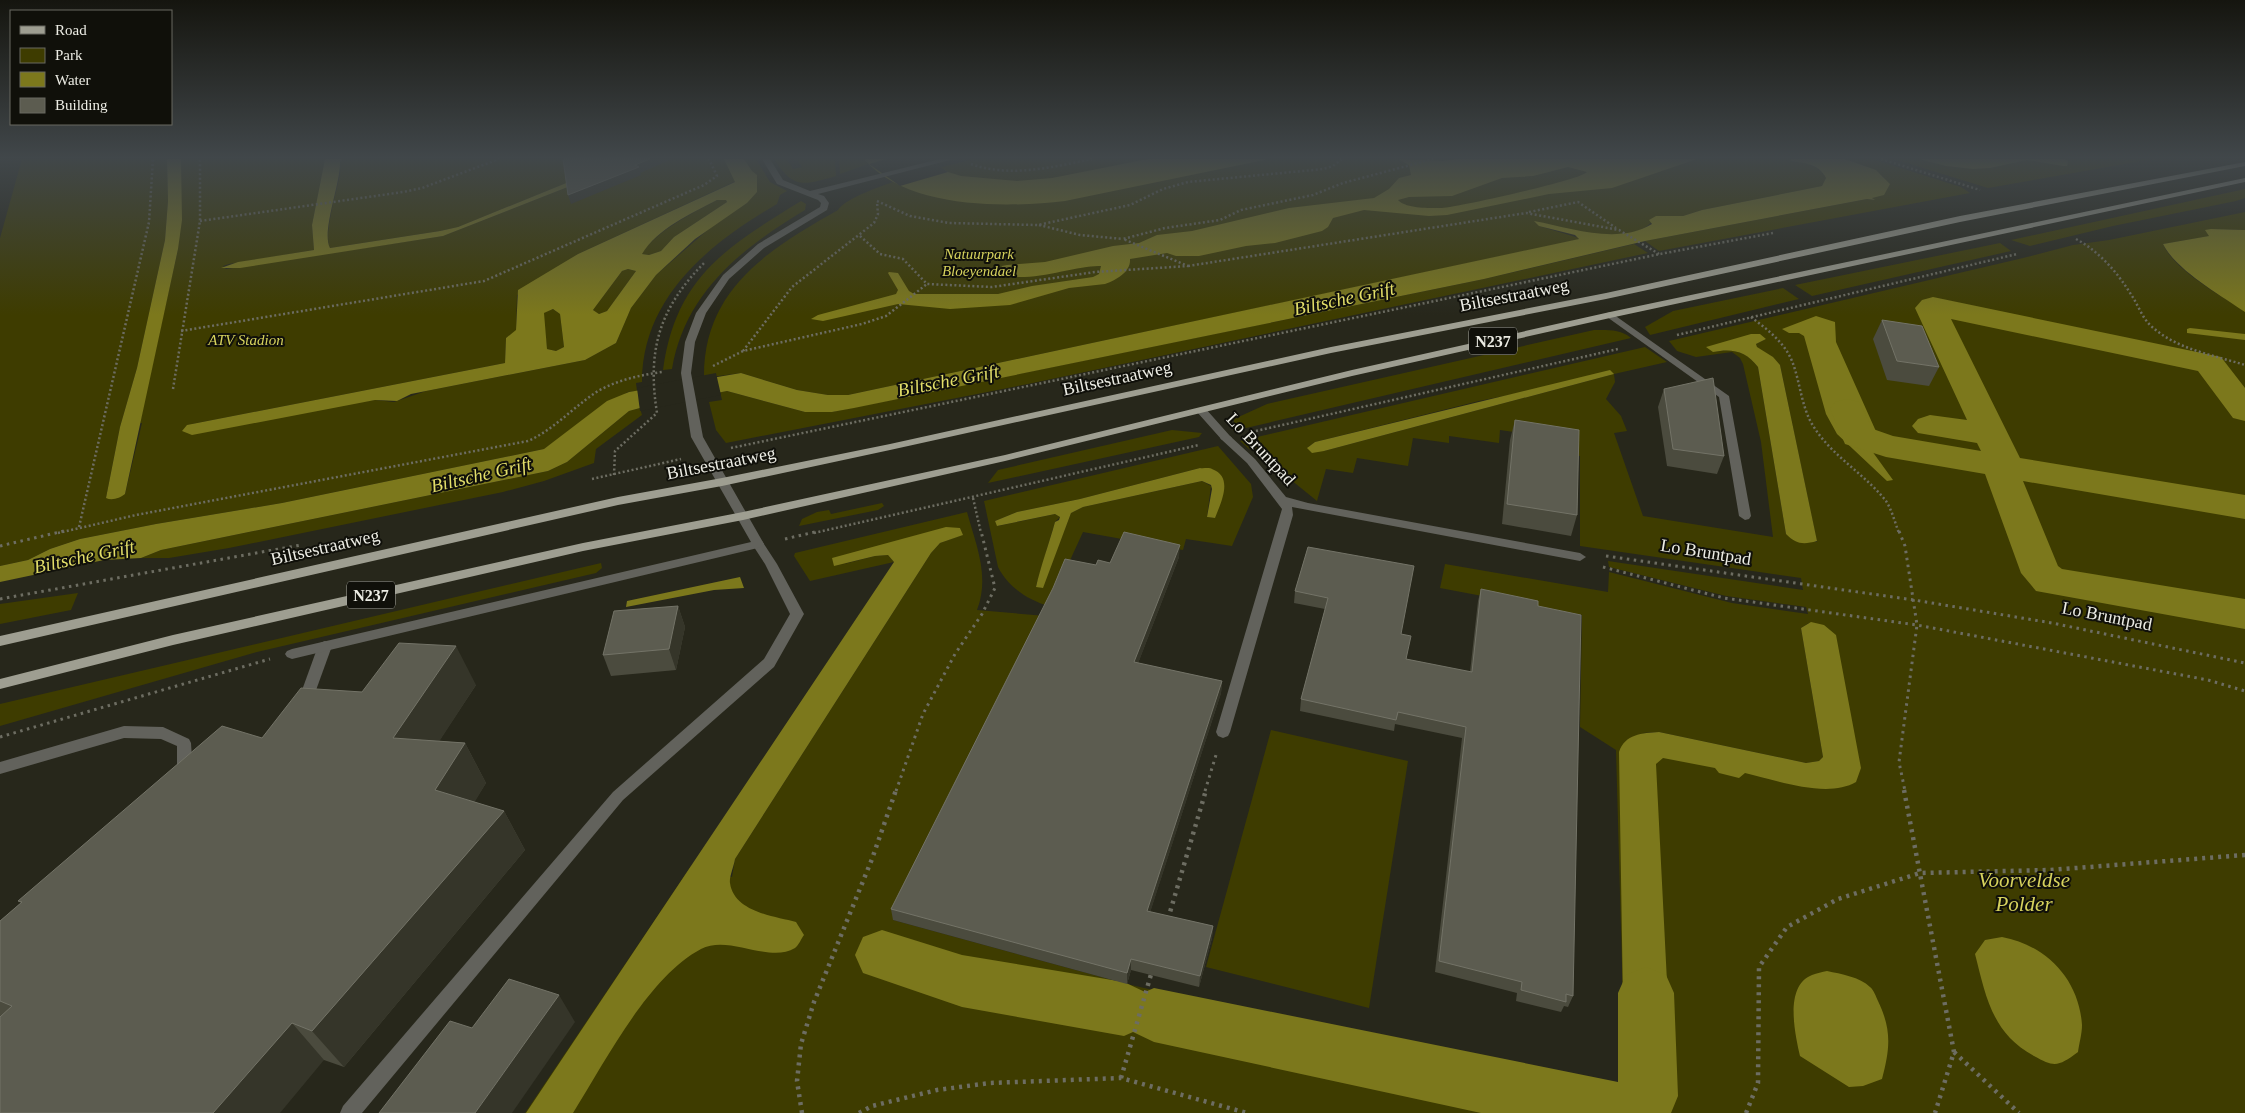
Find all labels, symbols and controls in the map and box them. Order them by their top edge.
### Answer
legend [10,10,172,125]
text: Road [55,22,87,38]
text: Park [55,47,83,63]
text: Water [55,72,90,88]
text: Building [55,97,108,113]
park label: Natuurpark Bloeyendael [942,246,1016,279]
street label: Biltsestraatweg [1458,275,1570,315]
water label: Biltsche Grift [1292,277,1397,319]
road number: N237 [1469,328,1517,354]
park label: ATV Stadion [207,332,284,348]
street label: Biltsestraatweg [1061,357,1173,399]
water label: Biltsche Grift [896,360,1001,401]
street label: Lo Bruntpad [1222,409,1300,489]
street label: Biltsestraatweg [665,443,777,483]
water label: Biltsche Grift [429,453,534,496]
street label: Biltsestraatweg [269,525,381,569]
water label: Biltsche Grift [32,535,137,577]
street label: Lo Bruntpad [1659,535,1753,569]
road number: N237 [347,582,395,608]
street label: Lo Bruntpad [2060,597,2154,635]
park label: Voorveldse Polder [1978,868,2070,916]

